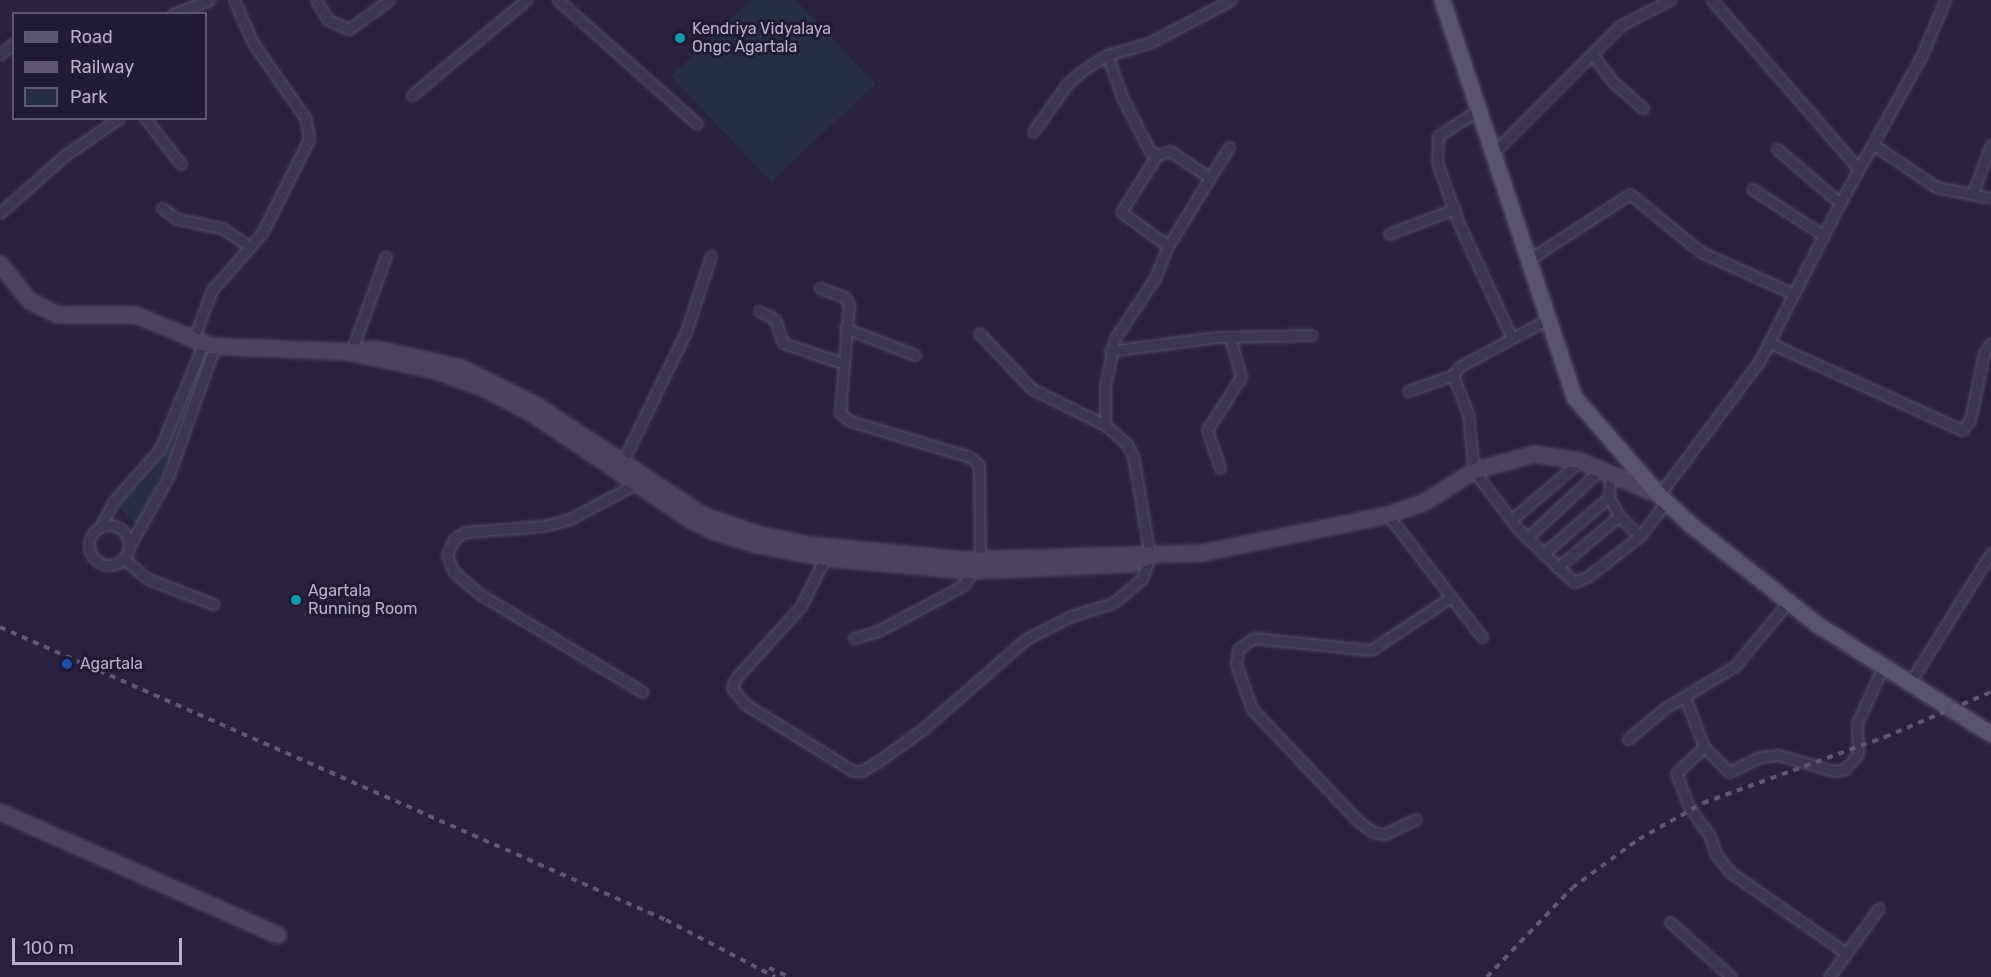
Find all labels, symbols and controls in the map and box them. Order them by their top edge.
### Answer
legend [12,12,207,120]
place label: Kendriya Vidyalaya Ongc Agartala [692,19,832,57]
text: Road [70,26,113,48]
marker: Kendriya Vidyalaya Ongc Agartala [673,31,687,45]
text: Railway [70,56,134,78]
text: Park [70,86,107,108]
place label: Agartala Running Room [308,581,418,619]
marker: Agartala Running Room [289,593,303,607]
place label: Agartala [80,654,143,674]
marker: Agartala [58,655,76,673]
scale bar [15,926,184,964]
text: 100 m [23,937,74,959]

